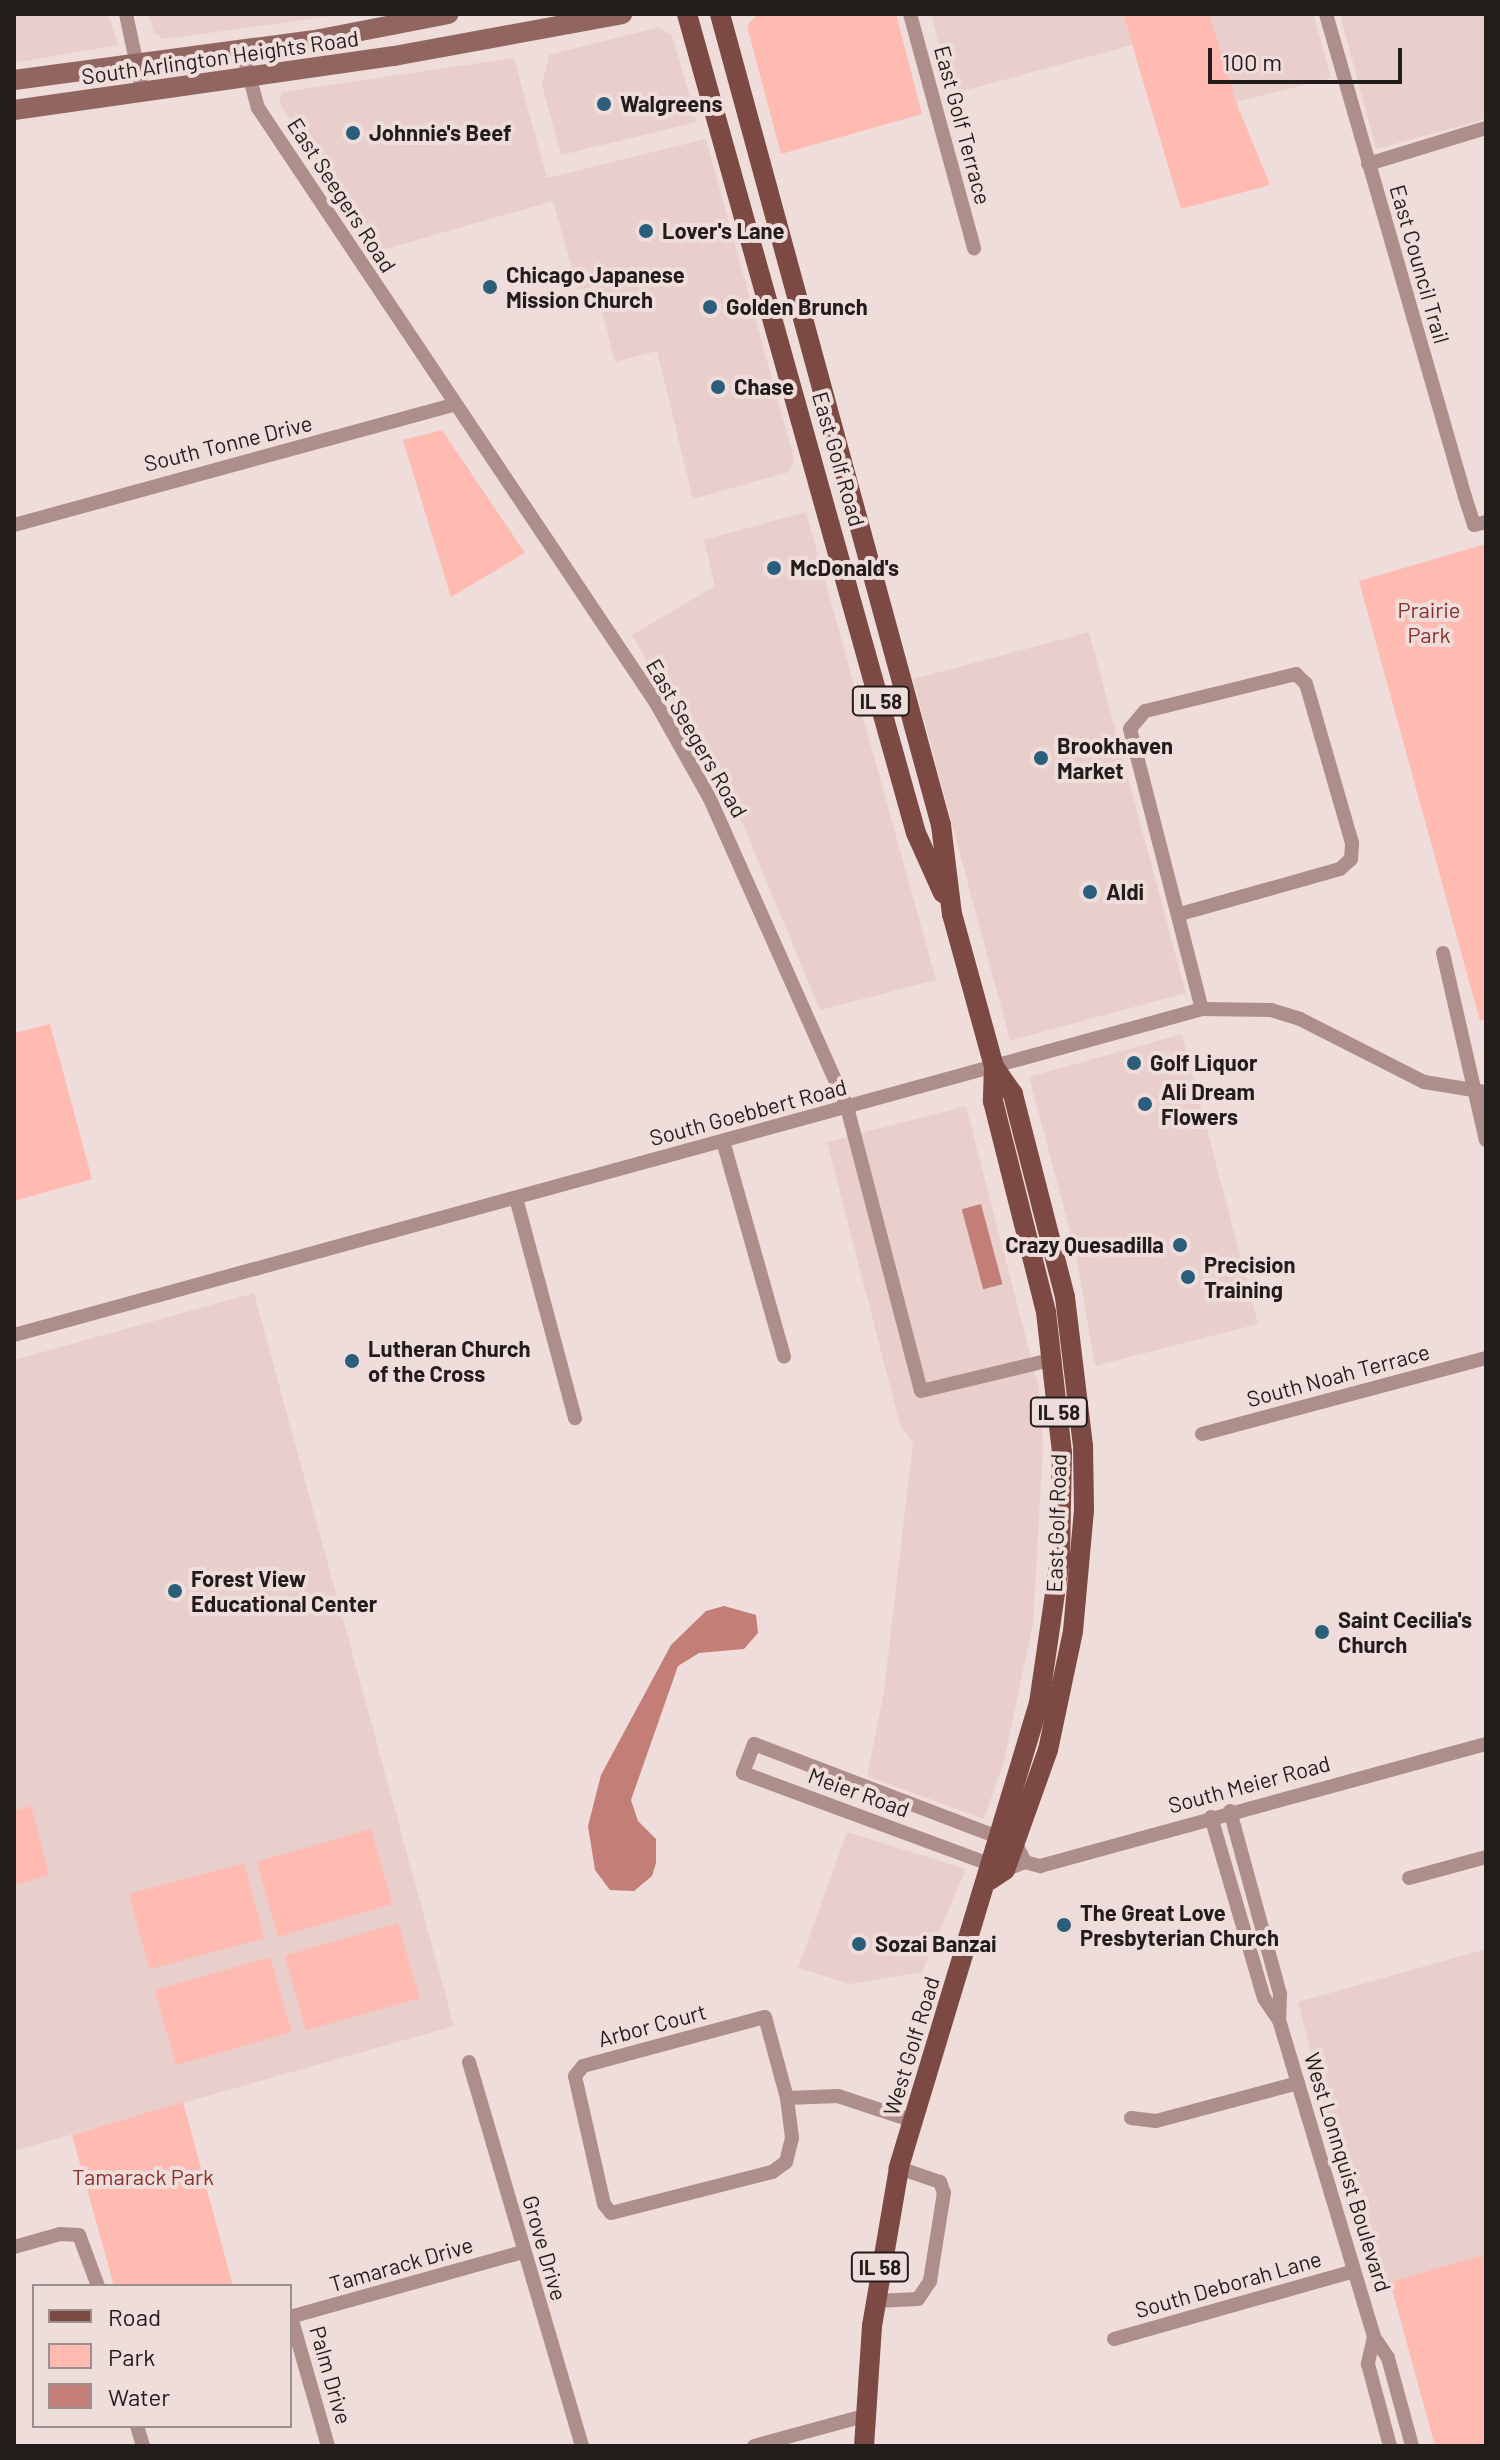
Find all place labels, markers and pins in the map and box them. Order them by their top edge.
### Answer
place label: Walgreens [620,91,722,117]
marker: Walgreens [595,95,613,113]
place label: Johnnie's Beef [369,120,511,146]
marker: Johnnie's Beef [344,124,362,142]
place label: Lover's Lane [662,218,785,244]
marker: Lover's Lane [637,222,655,240]
place label: Chicago Japanese Mission Church [506,261,685,312]
marker: Chicago Japanese Mission Church [481,278,499,296]
place label: Golden Brunch [726,294,868,320]
marker: Golden Brunch [701,298,719,316]
place label: Chase [734,374,794,400]
marker: Chase [709,378,727,396]
place label: McDonald's [790,555,899,581]
marker: McDonald's [765,559,783,577]
place label: Brookhaven Market [1057,732,1173,784]
marker: Brookhaven Market [1032,749,1050,767]
place label: Aldi [1106,879,1144,905]
marker: Aldi [1081,883,1099,901]
place label: Golf Liquor [1150,1050,1257,1076]
marker: Golf Liquor [1125,1054,1143,1072]
place label: Ali Dream Flowers [1161,1078,1255,1130]
marker: Ali Dream Flowers [1136,1095,1154,1113]
place label: Crazy Quesadilla [1005,1232,1164,1258]
marker: Crazy Quesadilla [1171,1236,1189,1254]
place label: Precision Training [1204,1251,1296,1302]
marker: Precision Training [1179,1268,1197,1286]
place label: Lutheran Church of the Cross [368,1335,531,1386]
marker: Lutheran Church of the Cross [343,1352,361,1370]
place label: Forest View Educational Center [191,1565,377,1616]
marker: Forest View Educational Center [166,1582,184,1600]
place label: Saint Cecilia's Church [1338,1606,1472,1658]
marker: Saint Cecilia's Church [1313,1623,1331,1641]
place label: The Great Love Presbyterian Church [1080,1899,1279,1950]
marker: The Great Love Presbyterian Church [1055,1916,1073,1934]
place label: Sozai Banzai [875,1931,997,1957]
marker: Sozai Banzai [850,1935,868,1953]

